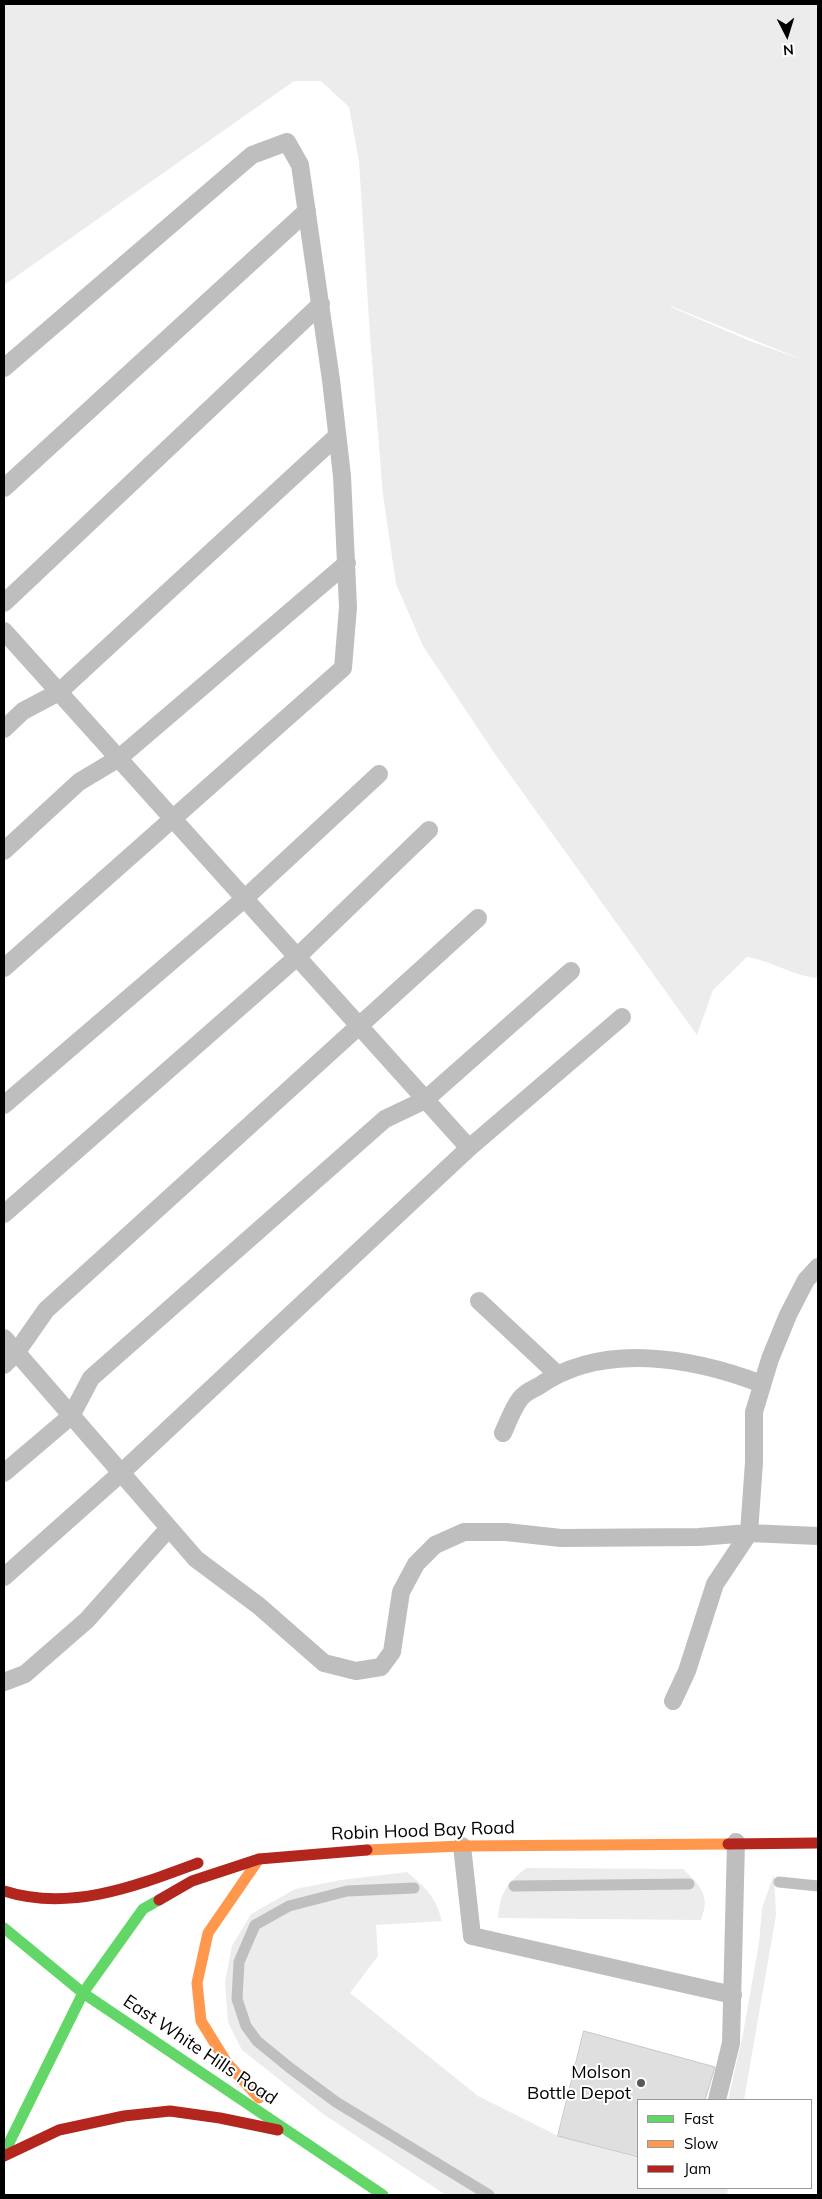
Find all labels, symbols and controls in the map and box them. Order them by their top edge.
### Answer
north arrow [762,10,812,60]
text: N [782,41,794,59]
street label: Robin Hood Bay Road [331,1817,515,1845]
street label: East White Hills Road [119,1990,281,2110]
place label: Molson Bottle Depot [527,2062,631,2104]
marker: Molson Bottle Depot [635,2077,647,2089]
legend [637,2099,812,2189]
text: Fast [684,2109,714,2128]
text: Slow [684,2134,718,2153]
text: Jam [684,2159,711,2178]

